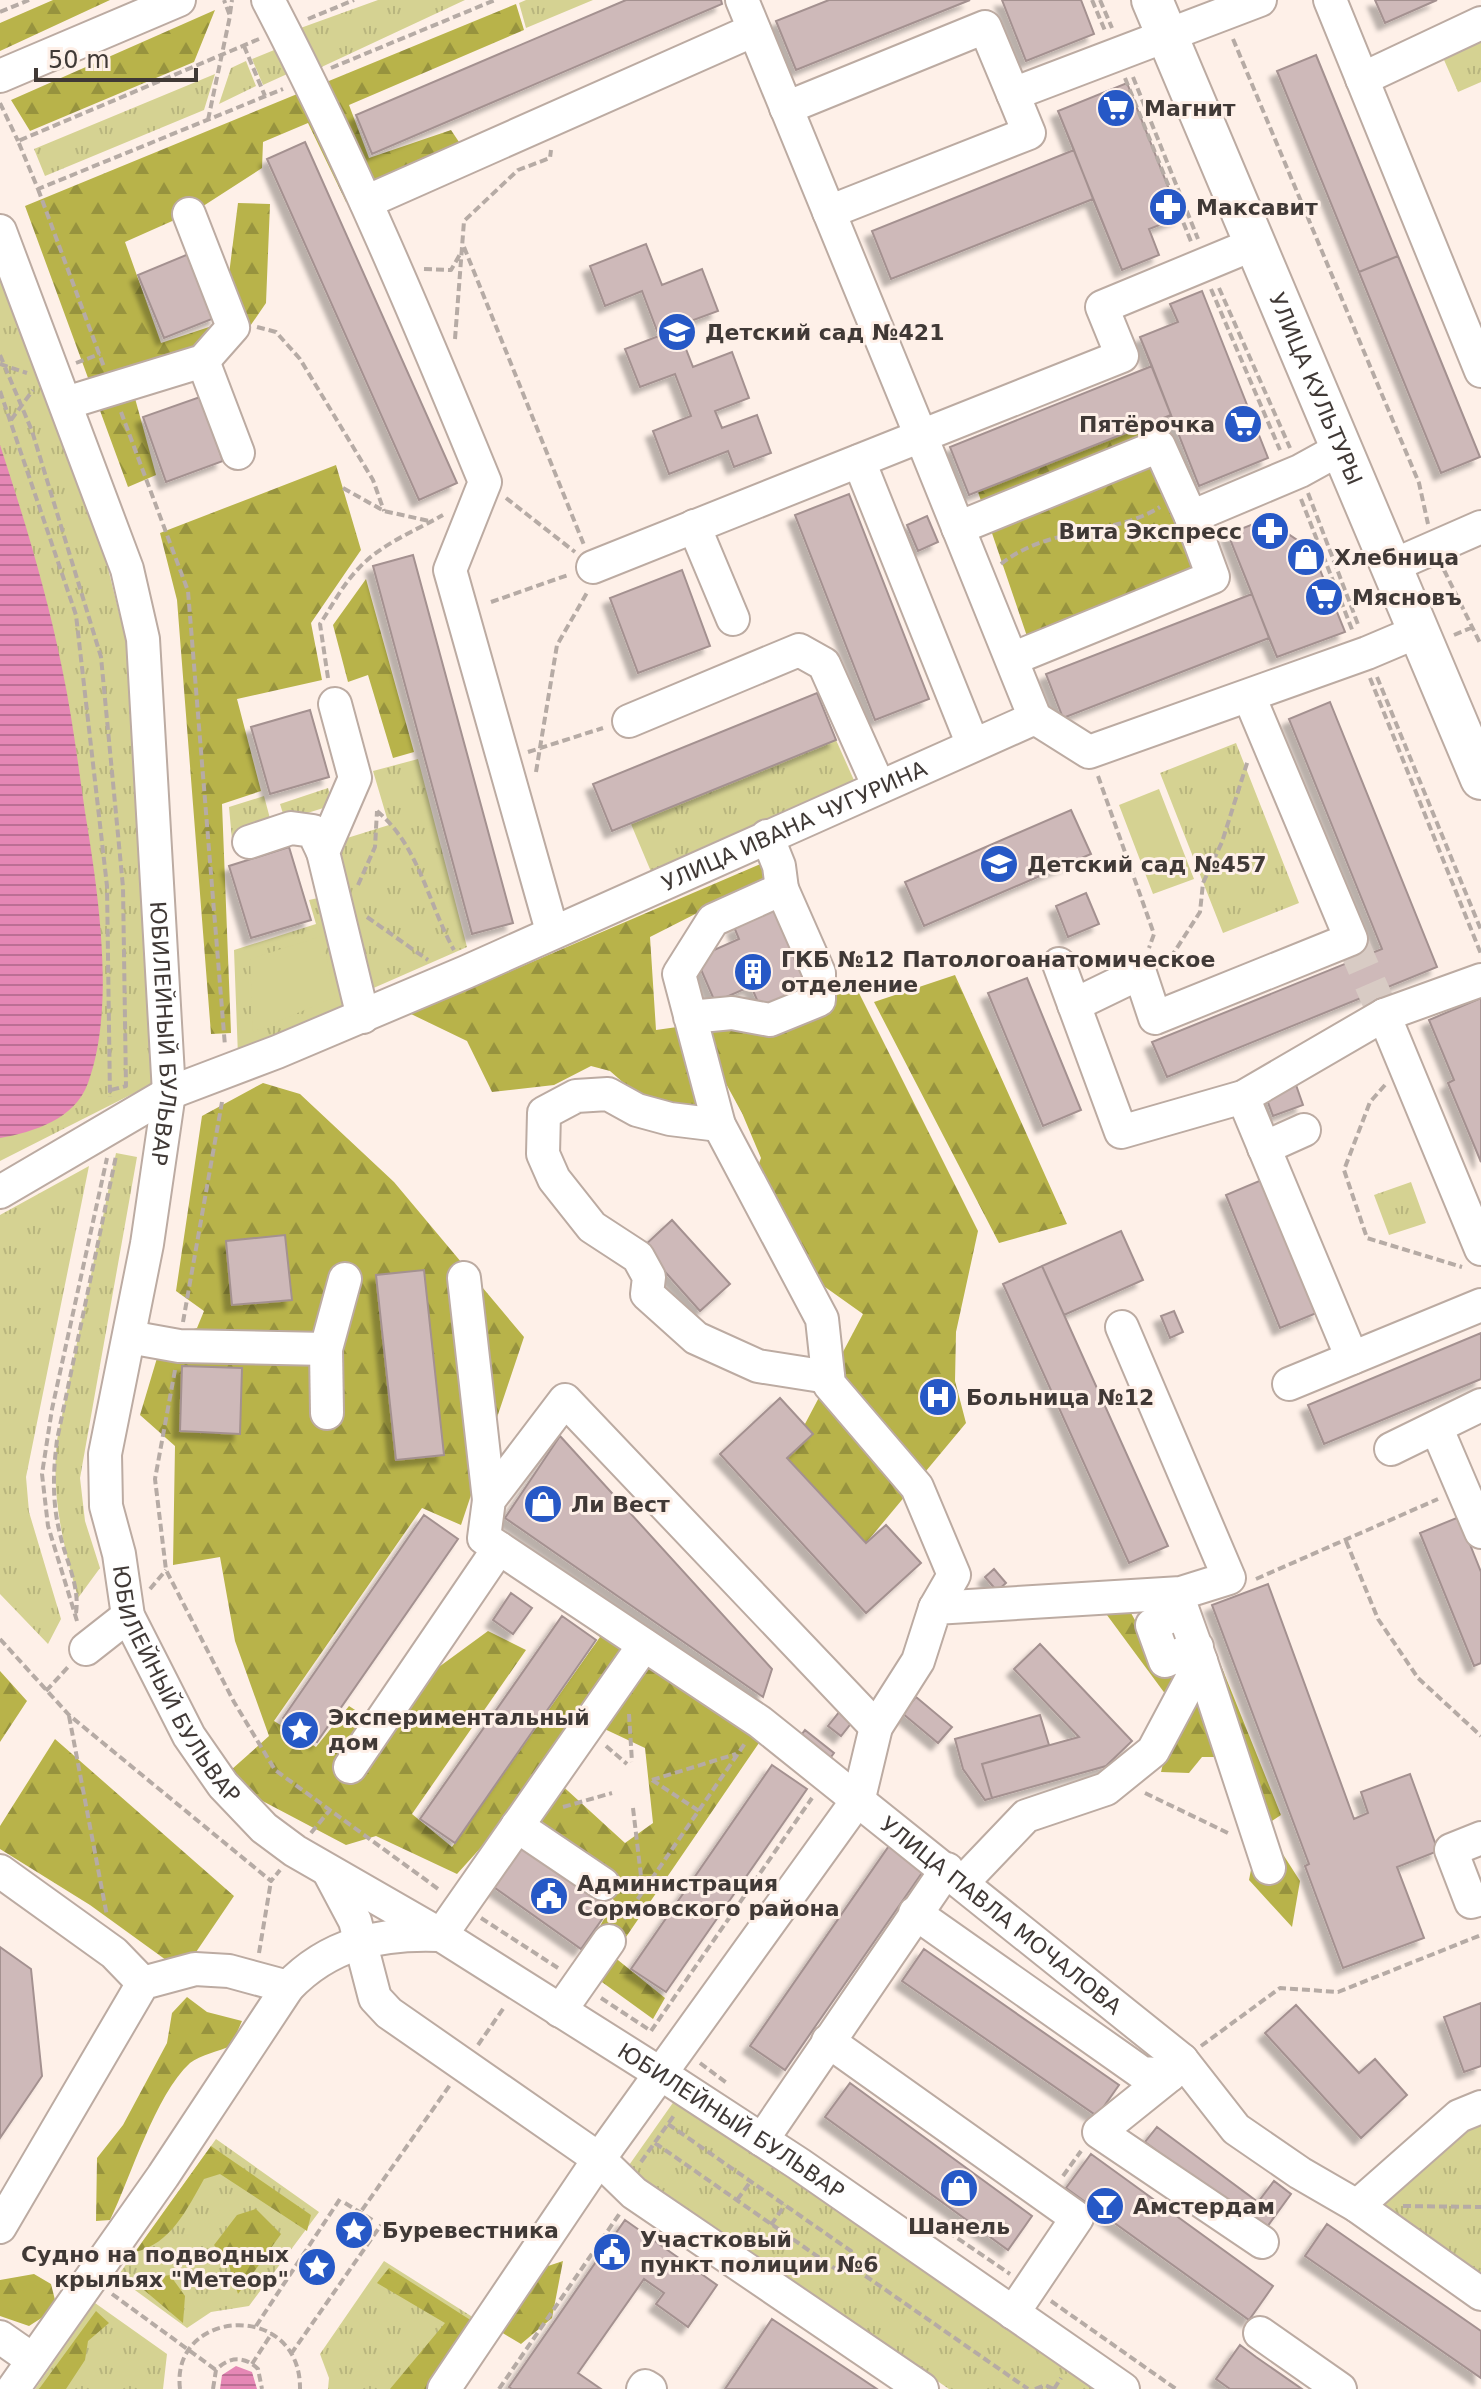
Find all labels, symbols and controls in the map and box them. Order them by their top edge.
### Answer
scale bar [36,32,196,82]
text: 50 m [48,46,110,74]
supermarket icon: Магнит [1095,87,1137,129]
place label: Магнит [1144,96,1236,121]
pharmacy icon: Максавит [1147,186,1189,228]
place label: Максавит [1196,195,1318,220]
street label: УЛИЦА КУЛЬТУРЫ [1265,289,1368,488]
school or university icon: Детский сад №421 [656,311,698,353]
place label: Детский сад №421 [705,320,944,345]
supermarket icon: Пятёрочка [1222,403,1264,445]
place label: Пятёрочка [1079,412,1215,437]
pharmacy icon: Вита Экспресс [1249,510,1291,552]
place label: Вита Экспресс [1058,519,1242,544]
shop icon: Хлебница [1285,536,1327,578]
place label: Хлебница [1334,545,1459,570]
supermarket icon: Мясновъ [1303,576,1345,618]
place label: Мясновъ [1352,585,1462,610]
street label: УЛИЦА ИВАНА ЧУГУРИНА [658,755,931,896]
school or university icon: Детский сад №457 [978,843,1020,885]
place label: Детский сад №457 [1027,852,1266,877]
street label: ЮБИЛЕЙНЫЙ БУЛЬВАР [146,900,182,1167]
place label: ГКБ №12 Патологоанатомическое отделение [781,947,1215,997]
building icon: ГКБ №12 Патологоанатомическое отделение [732,951,774,993]
hospital icon: Больница №12 [917,1376,959,1418]
place label: Больница №12 [966,1385,1154,1410]
shop icon: Ли Вест [522,1483,564,1525]
place label: Ли Вест [571,1492,670,1517]
street label: ЮБИЛЕЙНЫЙ БУЛЬВАР [108,1563,246,1808]
place label: Экспериментальный дом [328,1705,590,1755]
place icon: Экспериментальный дом [279,1709,321,1751]
street label: УЛИЦА ПАВЛА МОЧАЛОВА [876,1811,1127,2019]
place label: Администрация Сормовского района [577,1871,840,1921]
public building icon: Администрация Сормовского района [528,1875,570,1917]
street label: ЮБИЛЕЙНЫЙ БУЛЬВАР [613,2038,849,2204]
shop icon: Шанель [938,2167,980,2209]
bar icon: Амстердам [1084,2185,1126,2227]
place label: Амстердам [1133,2194,1275,2219]
place icon: Буревестника [333,2209,375,2251]
place label: Шанель [908,2214,1010,2239]
place label: Буревестника [382,2218,559,2243]
place label: Участковый пункт полиции №6 [640,2227,879,2277]
public building icon: Участковый пункт полиции №6 [591,2231,633,2273]
place label: Судно на подводных крыльях "Метеор" [21,2242,289,2292]
place icon: Судно на подводных крыльях "Метеор" [296,2246,338,2288]

